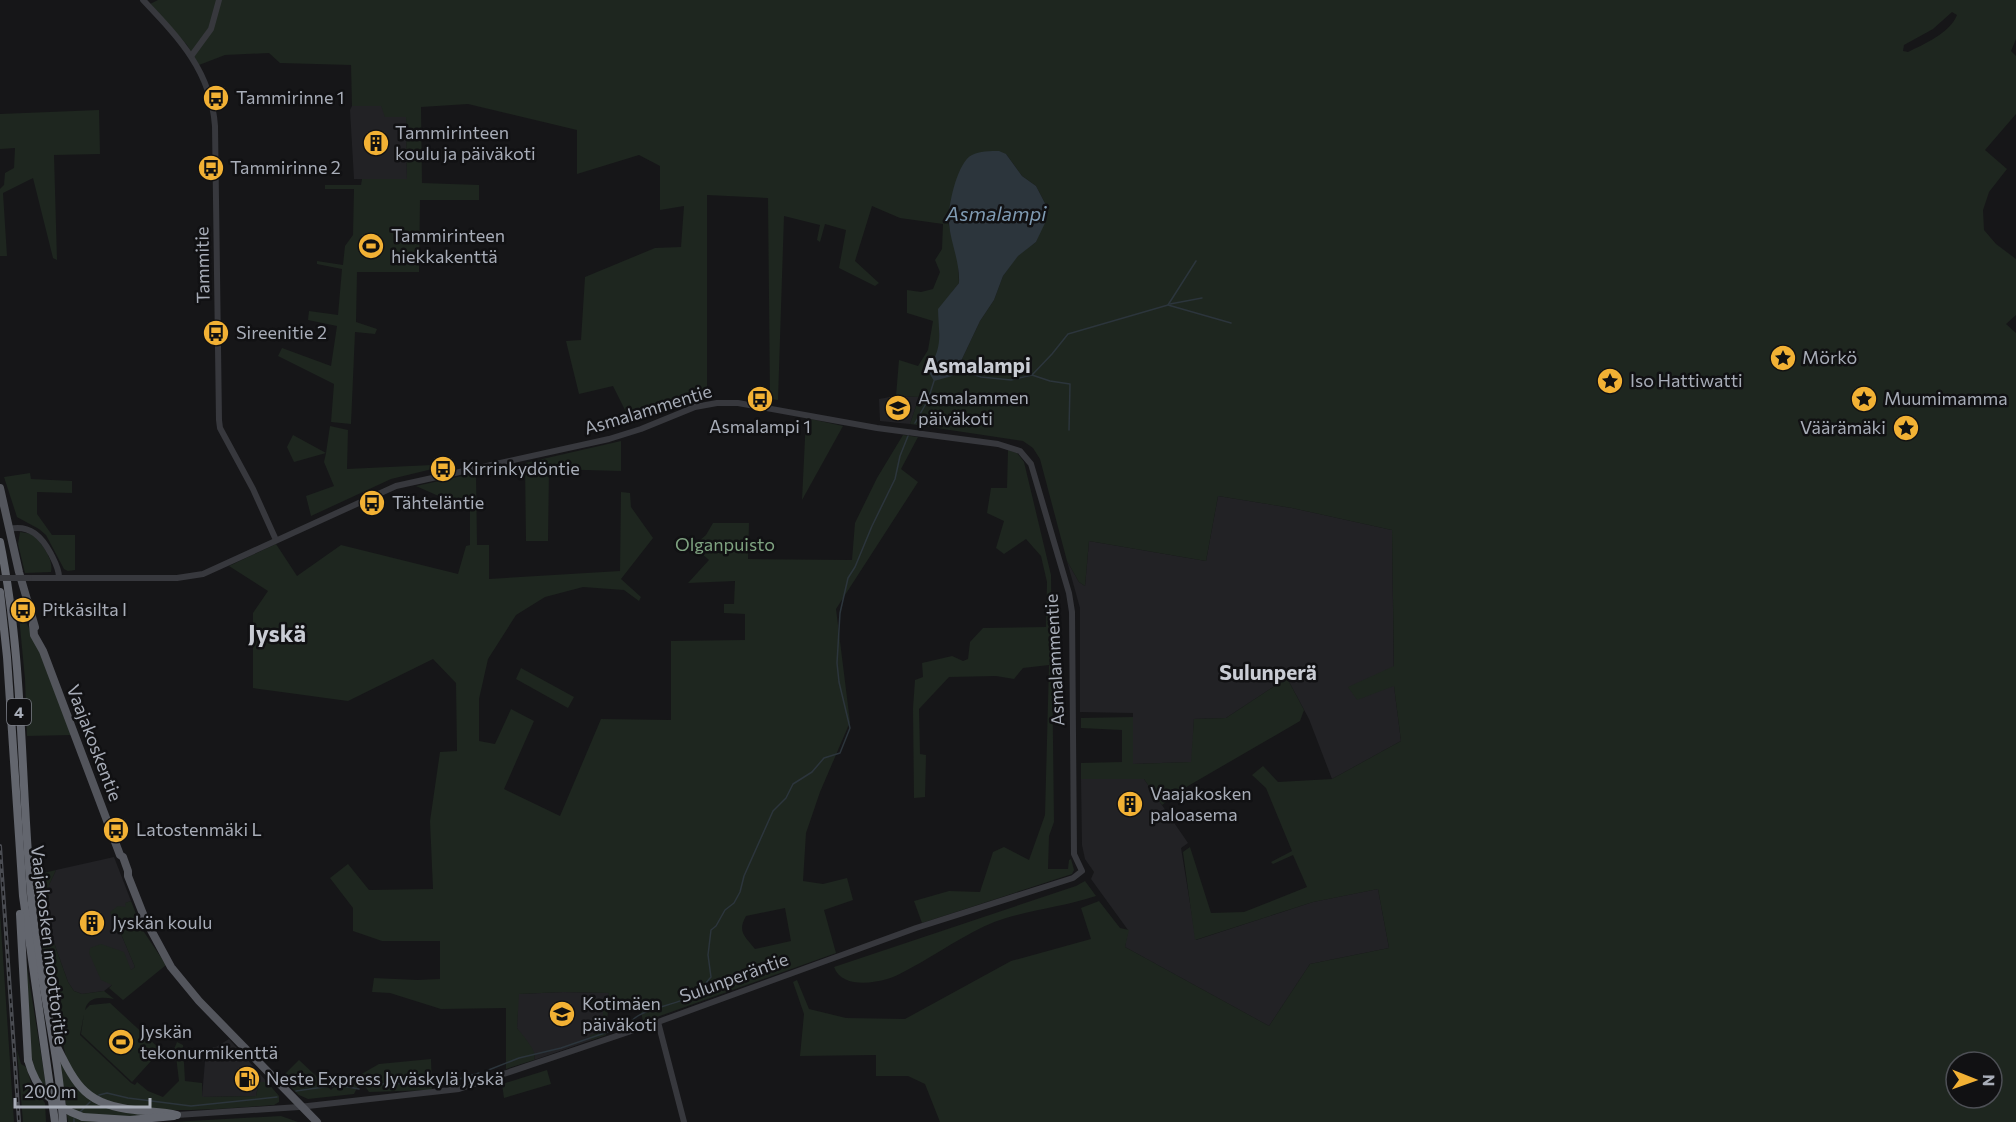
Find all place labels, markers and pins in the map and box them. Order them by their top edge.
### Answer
bus stop icon: Tammirinne 1 [201,83,231,113]
place label: Tammirinne 1 [236,86,345,108]
place label: Tammirinteen koulu ja päiväkoti [395,121,536,164]
building icon: Tammirinteen koulu ja päiväkoti [361,128,391,158]
bus stop icon: Tammirinne 2 [196,153,226,183]
place label: Tammirinne 2 [230,156,341,178]
place label: Tammirinteen hiekkakenttä [391,224,505,267]
sports icon: Tammirinteen hiekkakenttä [356,231,386,261]
bus stop icon: Sireenitie 2 [201,318,231,348]
place label: Sireenitie 2 [236,321,327,343]
place icon: Mörkö [1768,343,1798,373]
place label: Mörkö [1802,346,1857,368]
place icon: Iso Hattiwatti [1595,366,1625,396]
place label: Iso Hattiwatti [1630,369,1743,391]
bus stop icon: Asmalampi 1 [745,384,775,414]
place icon: Muumimamma [1849,384,1879,414]
place label: Asmalammen päiväkoti [918,386,1029,429]
place label: Muumimamma [1884,387,2008,409]
school or university icon: Asmalammen päiväkoti [883,393,913,423]
place icon: Väärämäki [1891,413,1921,443]
place label: Asmalampi 1 [709,415,811,437]
place label: Väärämäki [1800,416,1886,438]
bus stop icon: Kirrinkydöntie [428,454,458,484]
place label: Kirrinkydöntie [462,457,580,479]
bus stop icon: Tähteläntie [357,488,387,518]
place label: Tähteläntie [392,491,484,513]
bus stop icon: Pitkäsilta I [8,595,38,625]
place label: Pitkäsilta I [42,598,127,620]
place label: Vaajakosken paloasema [1150,782,1252,825]
building icon: Vaajakosken paloasema [1115,789,1145,819]
bus stop icon: Latostenmäki L [101,815,131,845]
place label: Latostenmäki L [136,818,262,840]
building icon: Jyskän koulu [77,908,107,938]
place label: Jyskän koulu [112,911,212,933]
place label: Kotimäen päiväkoti [582,992,661,1035]
school or university icon: Kotimäen päiväkoti [547,999,577,1029]
place label: Jyskän tekonurmikenttä [140,1020,278,1063]
sports icon: Jyskän tekonurmikenttä [106,1027,136,1057]
fuel station icon: Neste Express Jyväskylä Jyskä [232,1064,262,1094]
place label: Neste Express Jyväskylä Jyskä [266,1067,504,1089]

